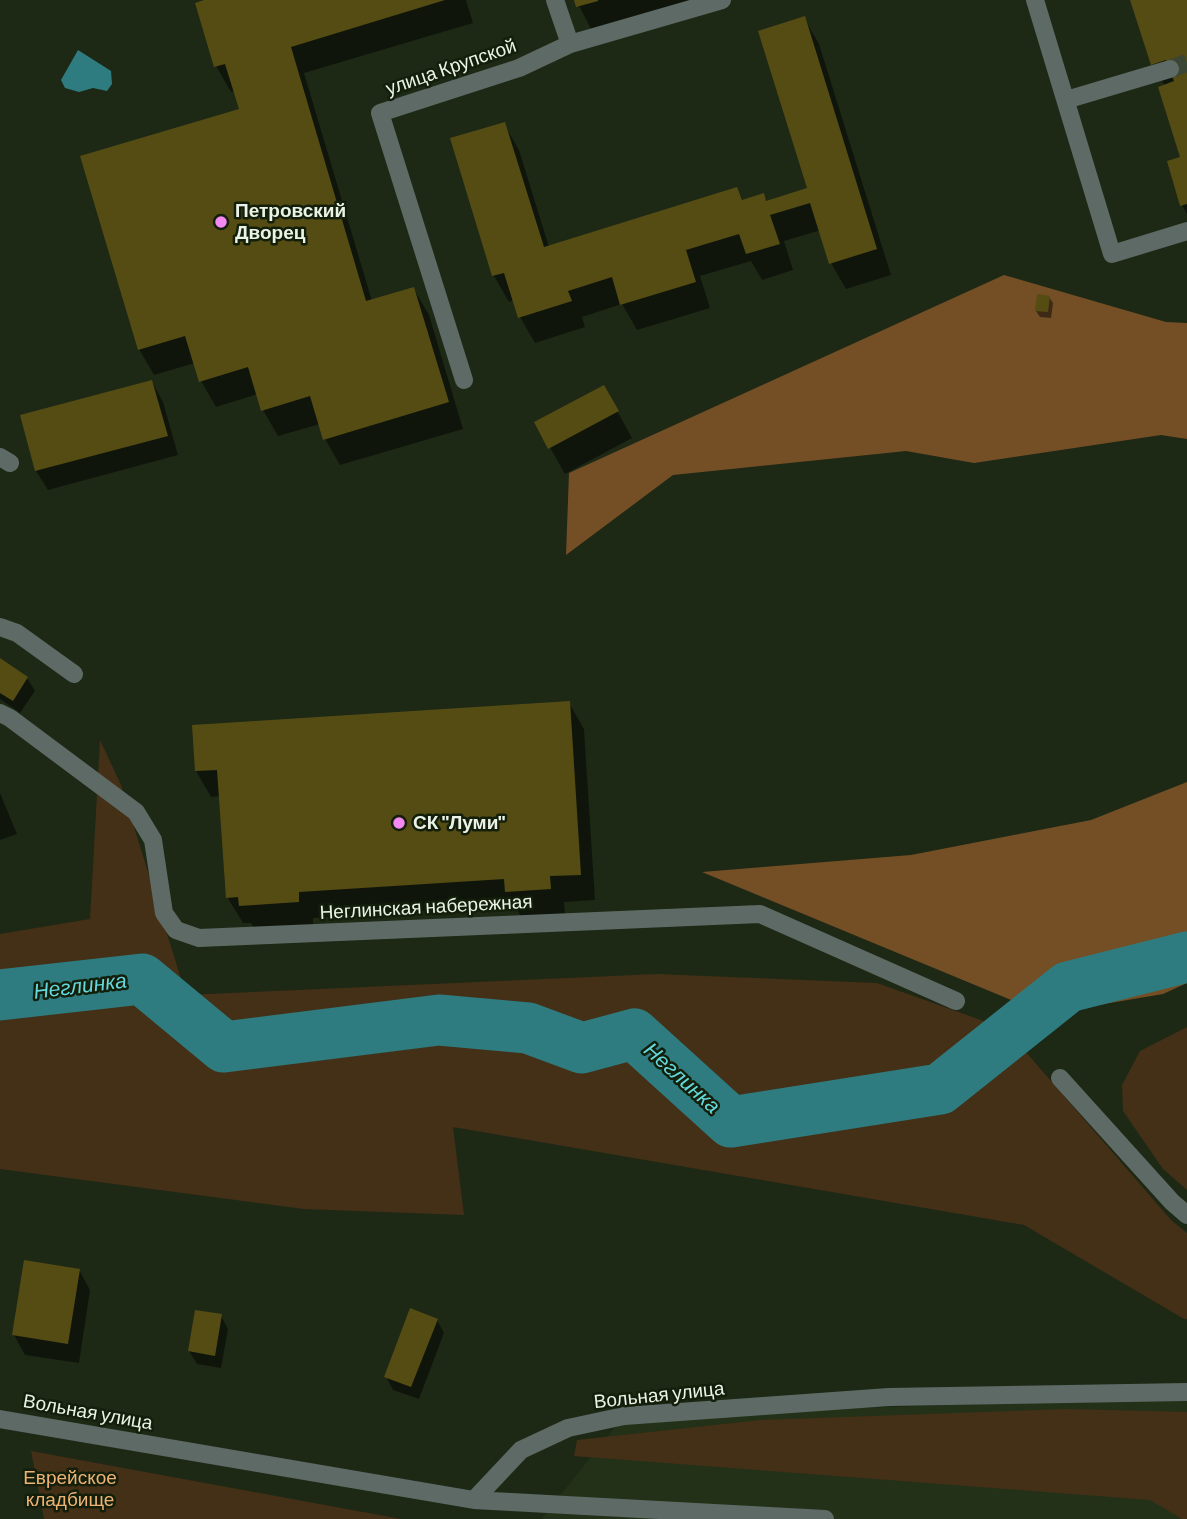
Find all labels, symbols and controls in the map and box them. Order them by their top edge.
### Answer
street label: улица Крупской [383,34,519,100]
place label: Петровский Дворец [235,200,346,244]
marker: Петровский Дворец [213,214,229,230]
place label: СК "Луми" [413,812,505,834]
marker: СК "Луми" [391,815,407,831]
street label: Неглинская набережная [319,890,533,924]
water label: Неглинка [32,968,128,1004]
water label: Неглинка [639,1037,725,1119]
street label: Вольная улица [593,1377,725,1413]
street label: Вольная улица [21,1389,155,1435]
park label: Еврейское кладбище [23,1467,117,1511]

